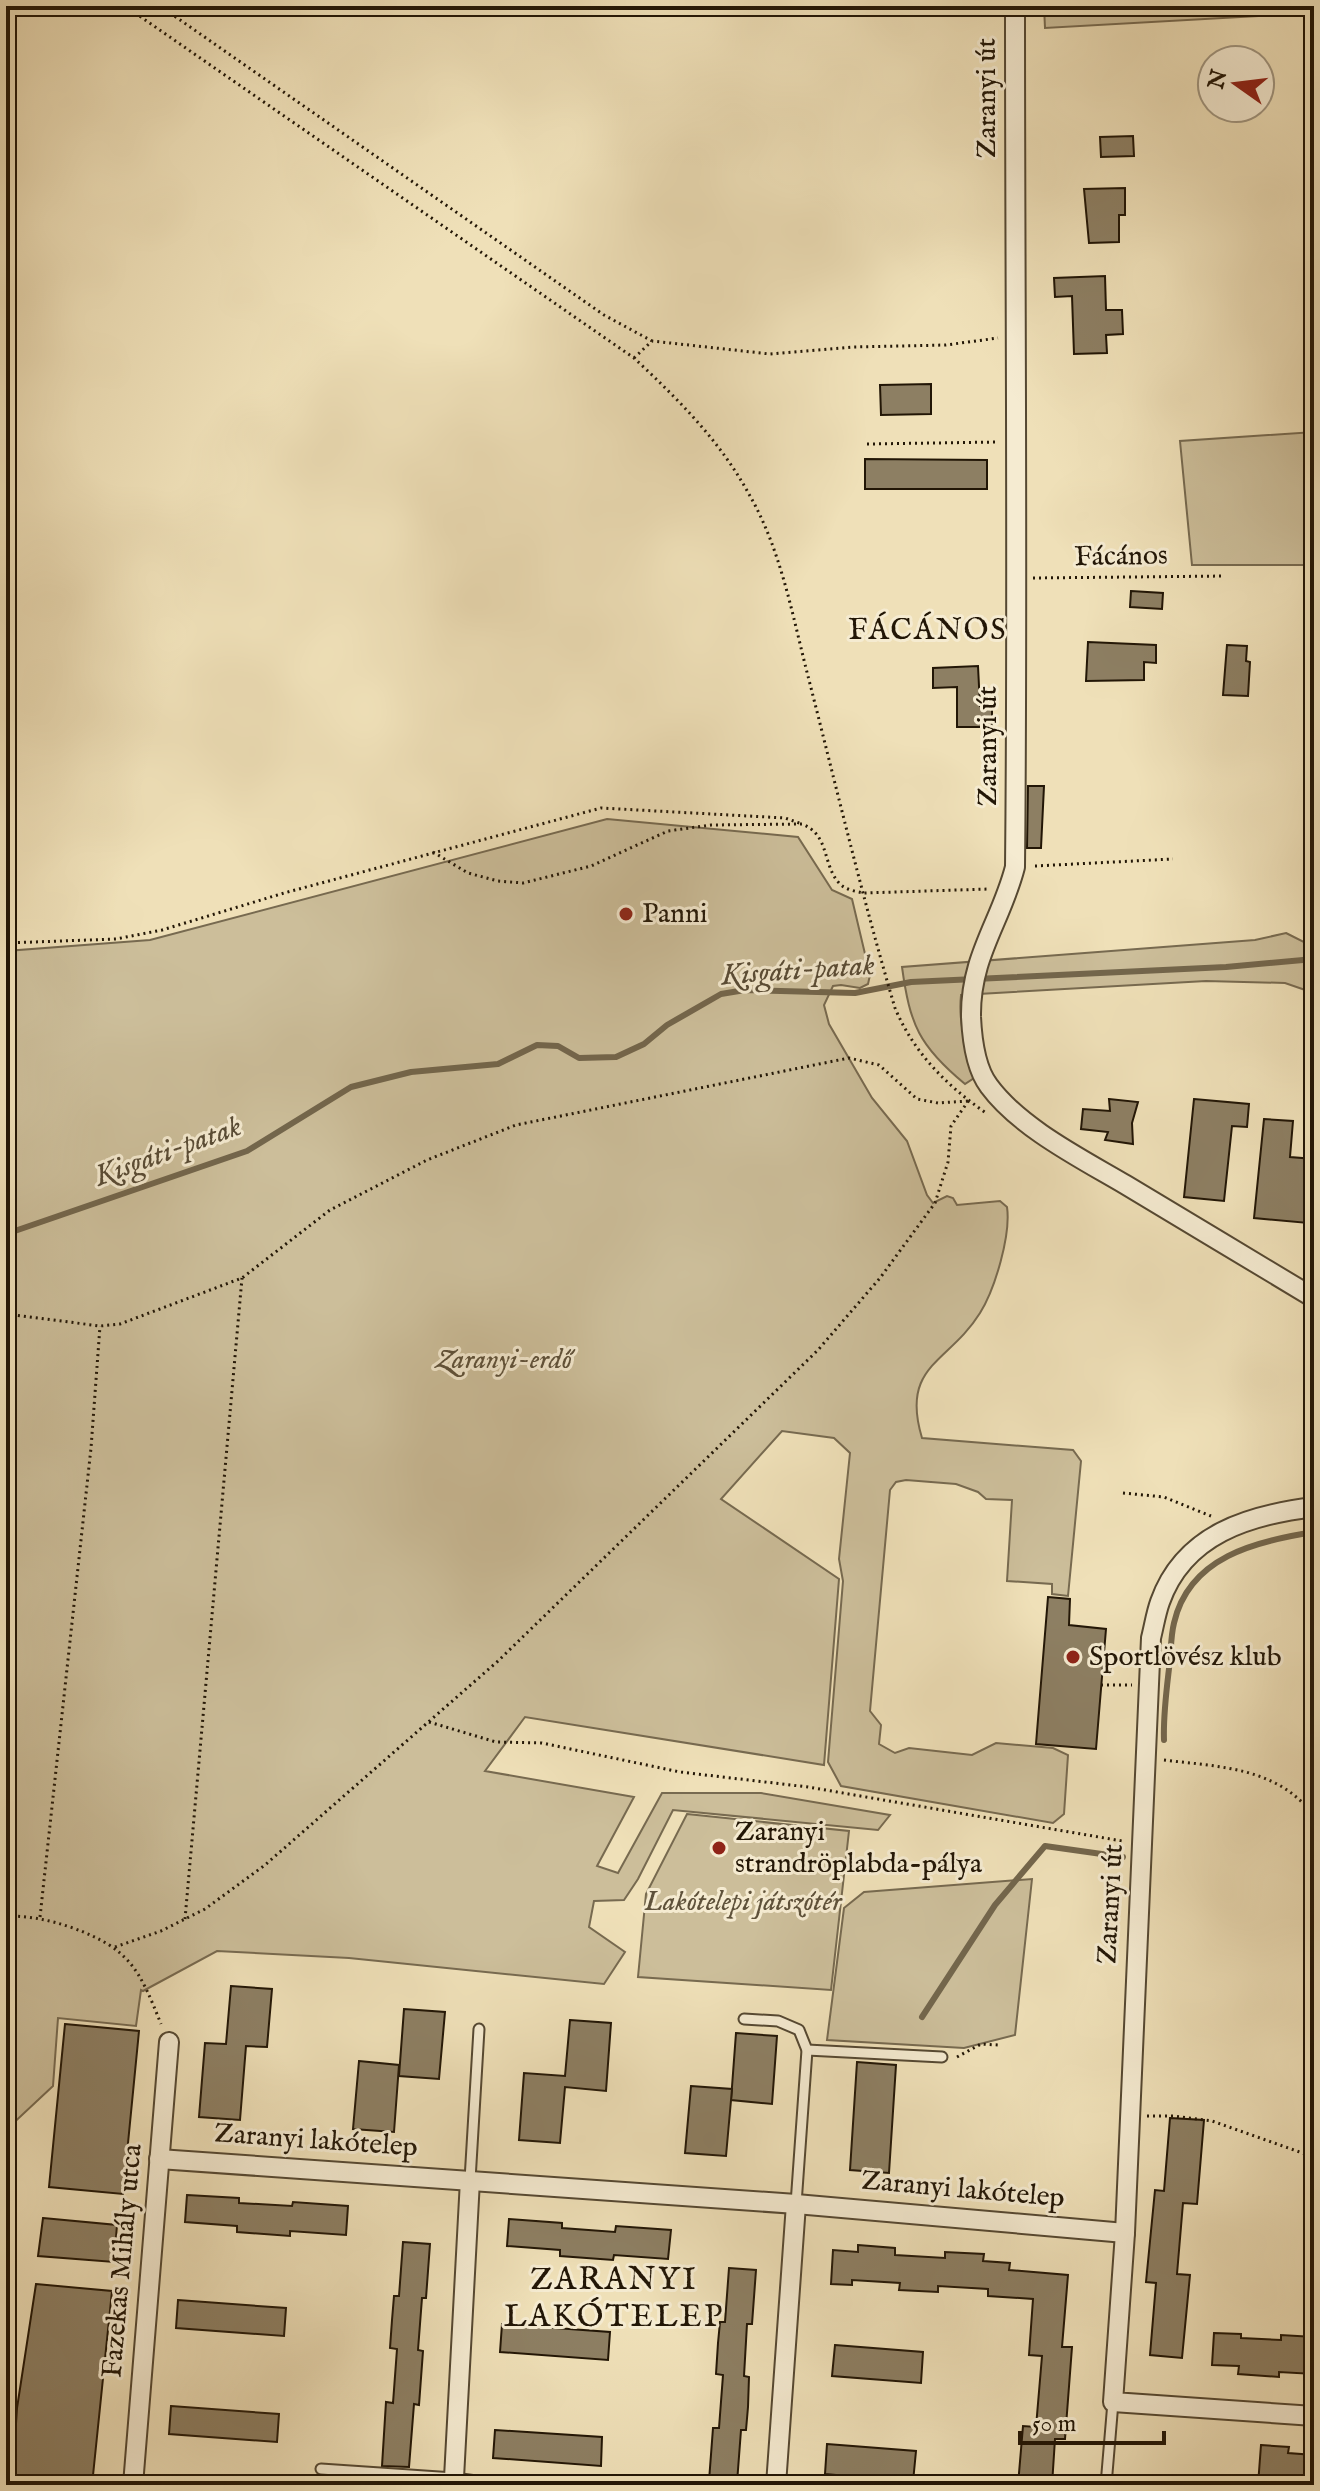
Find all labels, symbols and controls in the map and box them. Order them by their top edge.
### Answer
street label: Zaranyi út [970,37,1005,158]
north arrow [1196,44,1276,124]
text: N [1202,67,1234,93]
street label: Fácános [1074,539,1168,575]
district label: FÁCÁNOS [848,611,1008,650]
street label: Zaranyi út [971,685,1006,806]
place label: Panni [642,897,707,932]
marker: Panni [617,905,635,923]
water label: Kisgáti-patak [719,947,876,995]
water label: Kisgáti-patak [88,1108,247,1196]
park label: Zaranyi-erdő [434,1343,576,1378]
place label: Sportlövész klub [1089,1640,1282,1675]
marker: Sportlövész klub [1064,1648,1082,1666]
place label: Zaranyi strandröplabda-pálya [735,1815,983,1882]
marker: Zaranyi strandröplabda-pálya [710,1839,728,1857]
street label: Zaranyi út [1090,1843,1132,1965]
park label: Lakótelepi játszótér [644,1885,843,1920]
street label: Zaranyi lakótelep [213,2116,419,2166]
street label: Fazekas Mihály utca [95,2142,151,2379]
street label: Zaranyi lakótelep [860,2164,1066,2216]
district label: ZARANYI LAKÓTELEP [504,2260,724,2338]
scale bar [1020,2395,1164,2445]
text: 50 m [1032,2409,1076,2440]

